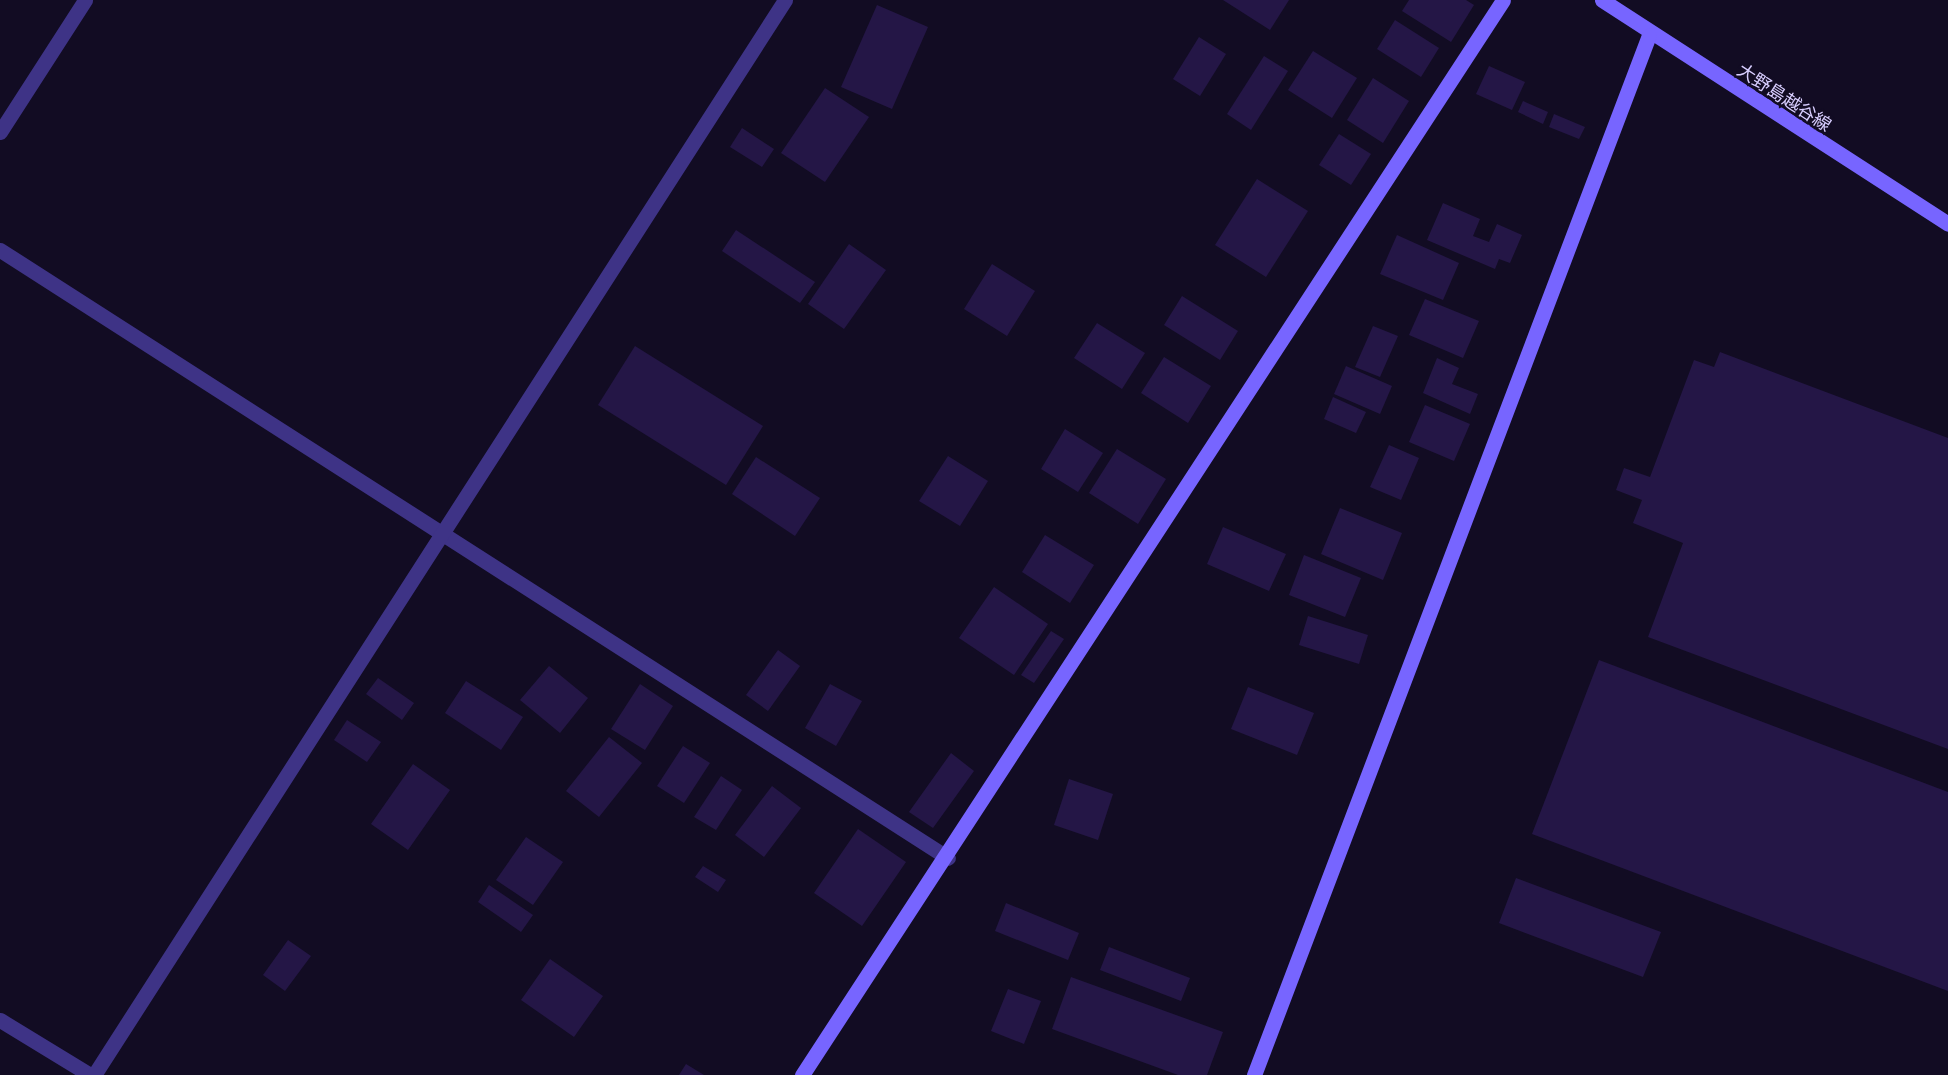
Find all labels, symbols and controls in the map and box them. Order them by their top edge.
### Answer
street label: 大野島越谷線 [1733,60,1835,136]

